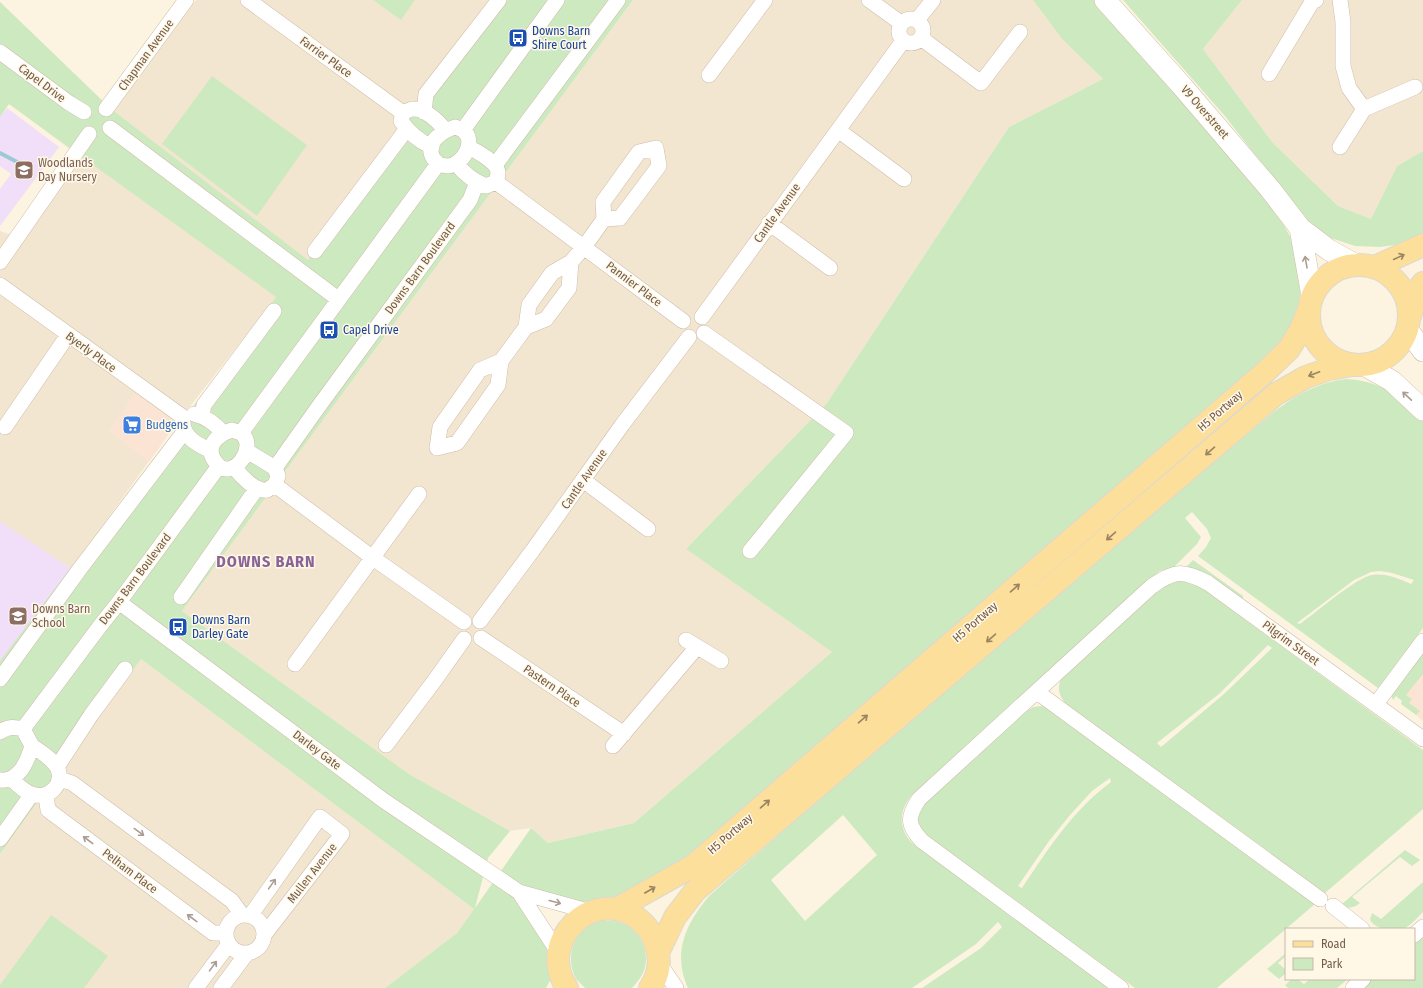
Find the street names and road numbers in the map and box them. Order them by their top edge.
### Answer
street label: Chapman Avenue [115,16,177,93]
street label: Farrier Place [297,33,355,81]
street label: Capel Drive [16,61,68,105]
street label: V9 Overstreet [1178,82,1232,142]
street label: Cantle Avenue [751,181,803,245]
street label: Downs Barn Boulevard [382,219,458,317]
street label: Pannier Place [603,259,665,310]
street label: Byerly Place [63,329,119,375]
street label: H5 Portway [1195,387,1246,434]
street label: Cantle Avenue [558,446,610,512]
street label: Downs Barn Boulevard [96,531,174,627]
street label: H5 Portway [950,598,1001,645]
street label: Pilgrim Street [1260,618,1322,668]
street label: Pastern Place [521,662,583,710]
street label: Darley Gate [290,727,344,773]
street label: H5 Portway [705,810,756,857]
street label: Mullen Avenue [284,840,340,906]
street label: Pelham Place [100,846,160,896]

